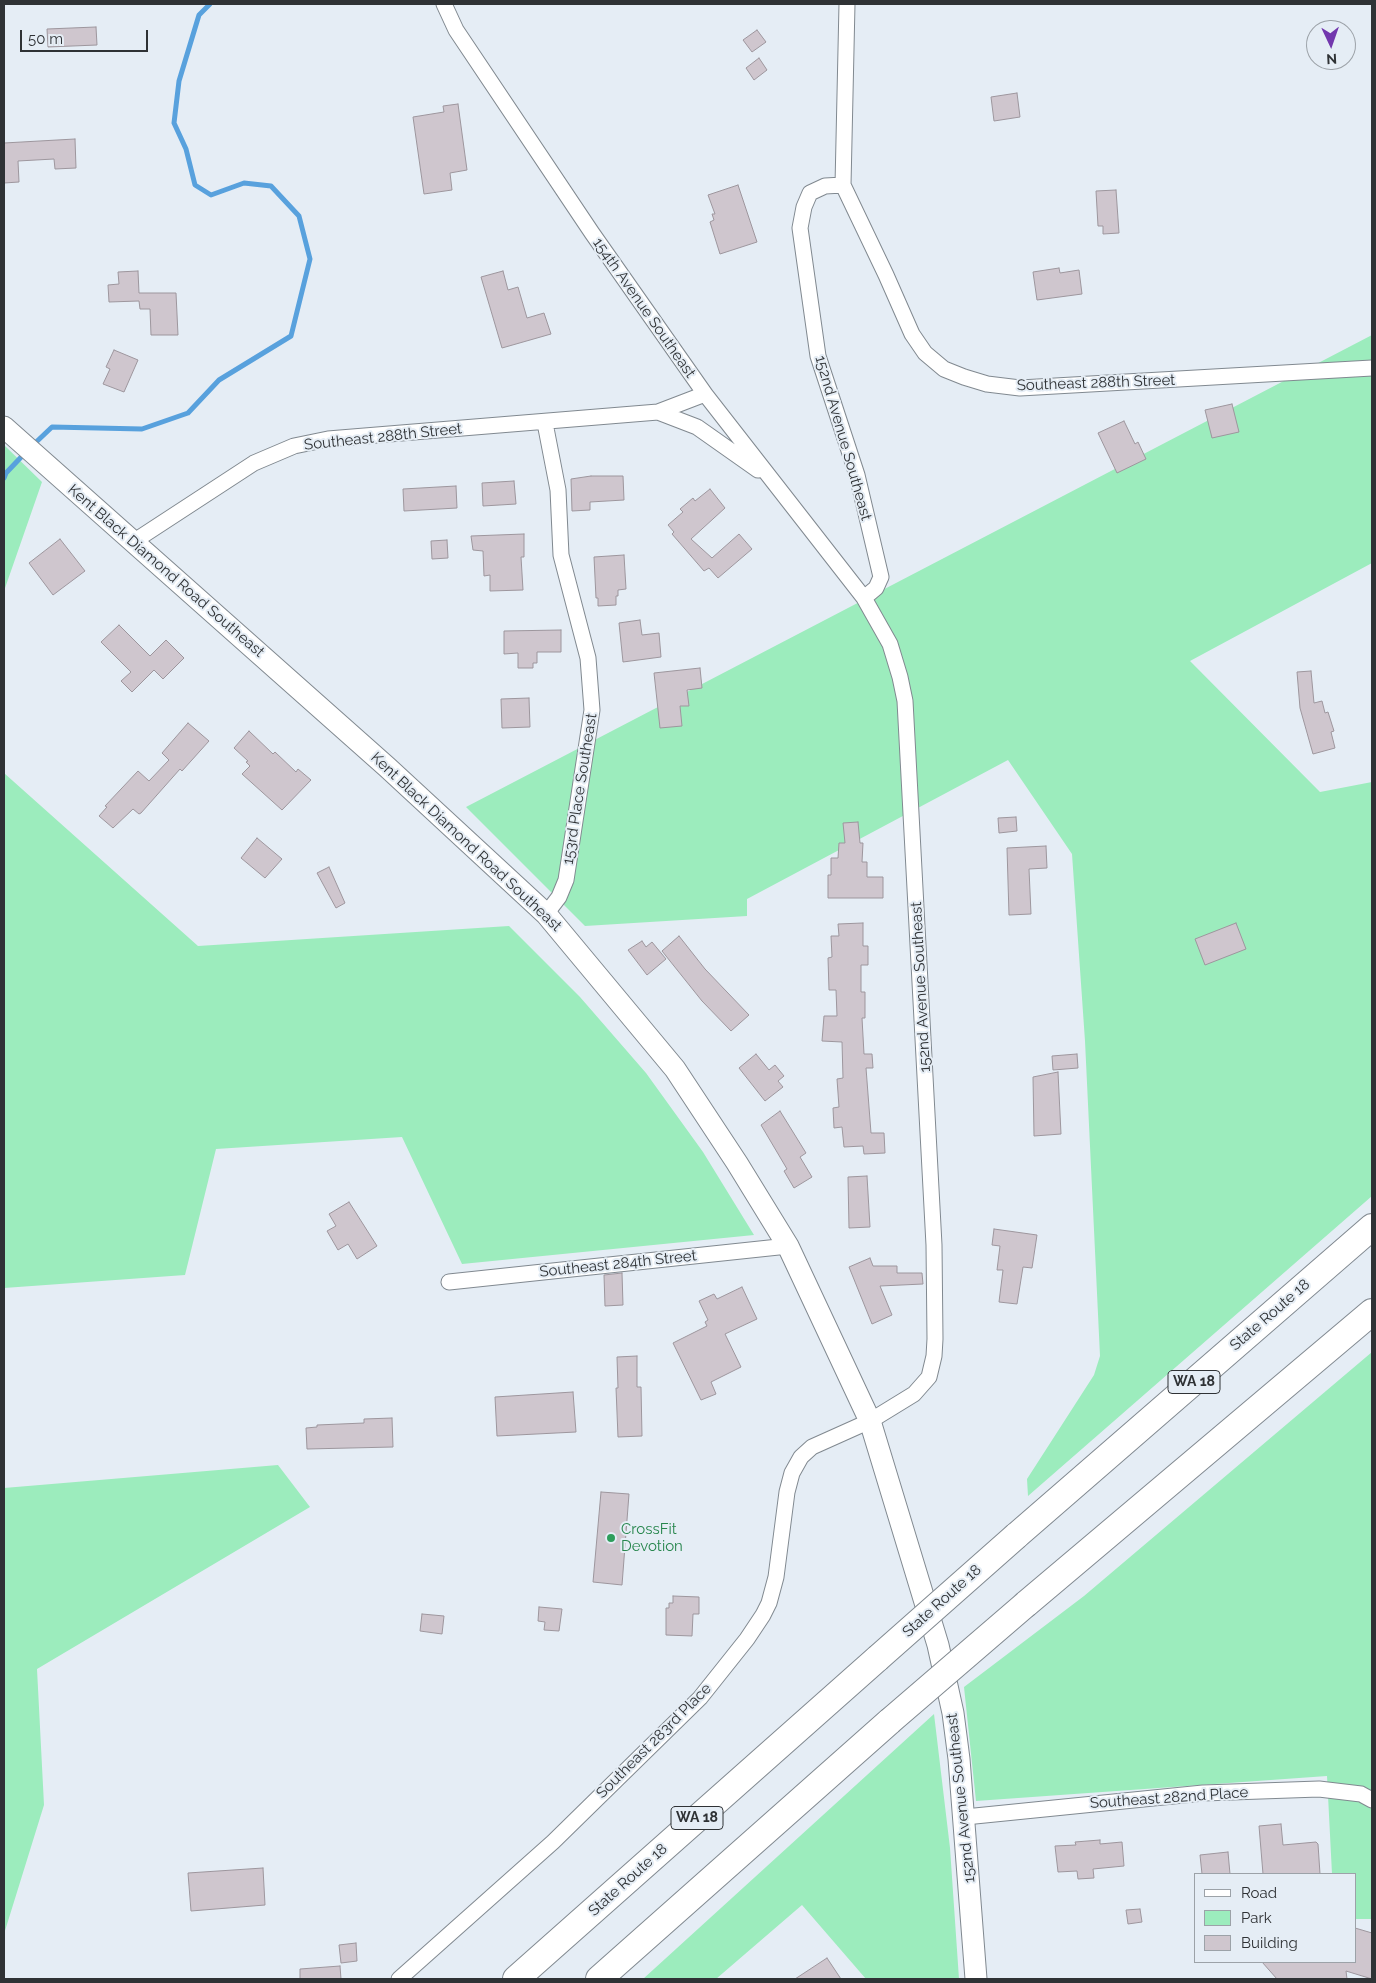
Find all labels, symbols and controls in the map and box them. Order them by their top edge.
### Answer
scale bar [22,20,150,52]
north arrow [1306,20,1356,70]
text: 50 m [28,30,63,48]
text: N [1326,51,1337,67]
street label: 154th Avenue Southeast [589,235,699,381]
street label: 152nd Avenue Southeast [811,353,875,523]
street label: Southeast 288th Street [1016,371,1176,395]
street label: Southeast 288th Street [303,420,463,454]
street label: Kent Black Diamond Road Southeast [64,481,268,661]
street label: 153rd Place Southeast [559,712,601,866]
street label: Kent Black Diamond Road Southeast [367,749,565,935]
street label: 152nd Avenue Southeast [908,901,934,1073]
street label: Southeast 284th Street [539,1247,697,1281]
street label: State Route 18 [1226,1275,1314,1355]
road number: WA 18 [1168,1370,1220,1394]
place label: CrossFit Devotion [621,1520,683,1555]
marker: CrossFit Devotion [605,1532,617,1544]
street label: State Route 18 [899,1561,985,1641]
street label: Southeast 283rd Place [593,1680,715,1802]
street label: 152nd Avenue Southeast [943,1712,979,1884]
street label: Southeast 282nd Place [1089,1783,1249,1813]
road number: WA 18 [671,1806,723,1830]
street label: State Route 18 [585,1840,671,1920]
legend [1194,1873,1356,1963]
text: Road [1241,1884,1277,1902]
text: Park [1241,1909,1272,1927]
text: Building [1241,1934,1298,1952]

